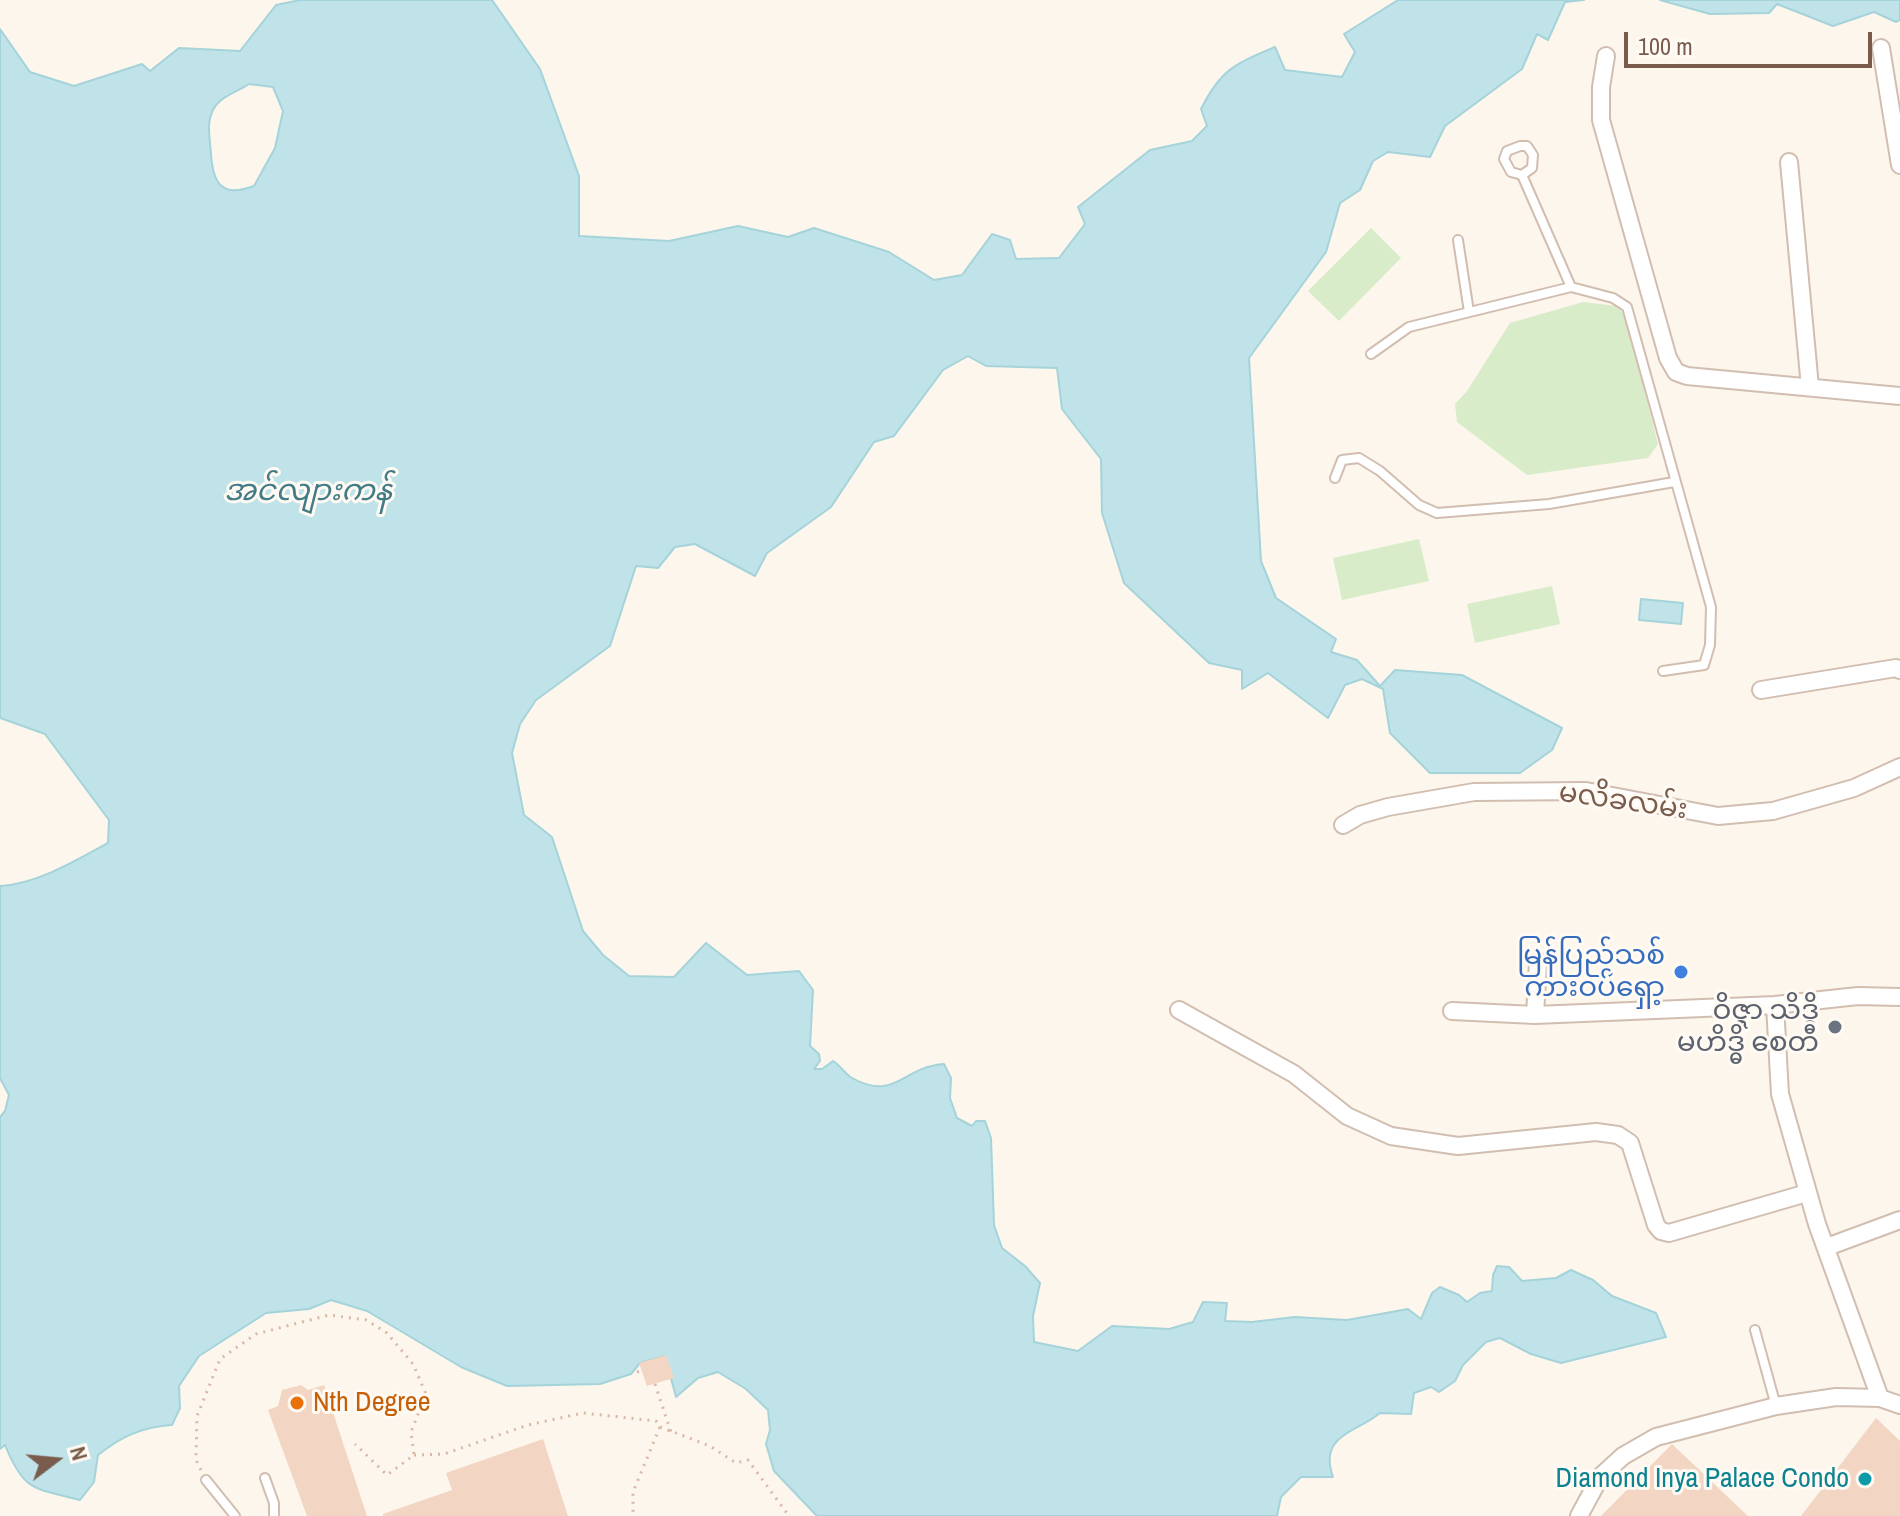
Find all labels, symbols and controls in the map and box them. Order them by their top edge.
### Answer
scale bar [1628,16,1876,66]
text: 100 m [1638,30,1693,62]
water label: အင်လျားကန် [224,474,392,510]
street label: မလိခလမ်း [1557,776,1689,828]
place label: မြန်ပြည်သစ် ကားဝပ်ရှော့ [1517,939,1665,1005]
marker: မြန်ပြည်သစ် ကားဝပ်ရှော့ [1672,963,1690,981]
place label: ဝိဇ္ဇာ သိဒ္ဓိ မဟိဒ္ဓိ စေတီ [1677,994,1819,1060]
marker: ဝိဇ္ဇာ သိဒ္ဓိ မဟိဒ္ဓိ စေတီ [1826,1018,1844,1036]
place label: Nth Degree [313,1386,430,1420]
marker: Nth Degree [288,1394,306,1412]
north arrow [16,1420,96,1500]
text: N [63,1443,95,1464]
place label: Diamond Inya Palace Condo [1555,1462,1849,1496]
marker: Diamond Inya Palace Condo [1856,1470,1874,1488]

